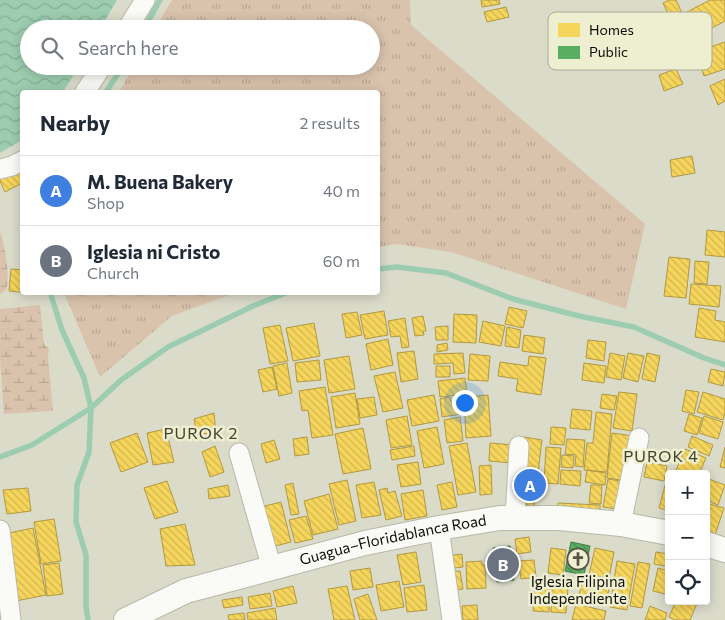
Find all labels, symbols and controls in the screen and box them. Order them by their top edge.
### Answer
legend [548,12,712,70]
search box [20,20,380,75]
text: Homes [589,21,634,38]
icon: search [38,34,66,62]
text: Search here [78,36,178,59]
text: Public [589,43,628,60]
text: Nearby [40,110,110,135]
text: 2 results [299,113,360,132]
text: M. Buena Bakery [87,170,233,193]
text: A [50,181,62,200]
text: 40 m [323,181,360,200]
text: Shop [87,193,125,212]
text: Iglesia ni Cristo [87,240,220,263]
text: B [51,251,61,270]
text: 60 m [323,251,360,270]
text: Church [87,263,139,282]
your location [452,390,478,416]
district label: PUROK 2 [164,423,238,442]
district label: PUROK 4 [623,446,699,465]
pin: A [514,466,546,504]
map controls [665,470,710,605]
button: + [665,470,710,515]
street label: Guagua–Floridablanca Road [297,510,488,568]
button: − [665,515,710,560]
pin: B [487,545,519,583]
church icon: Iglesia Filipina Independiente [566,547,590,571]
button: locate [665,560,710,605]
place label: Iglesia Filipina Independiente [529,572,627,607]

